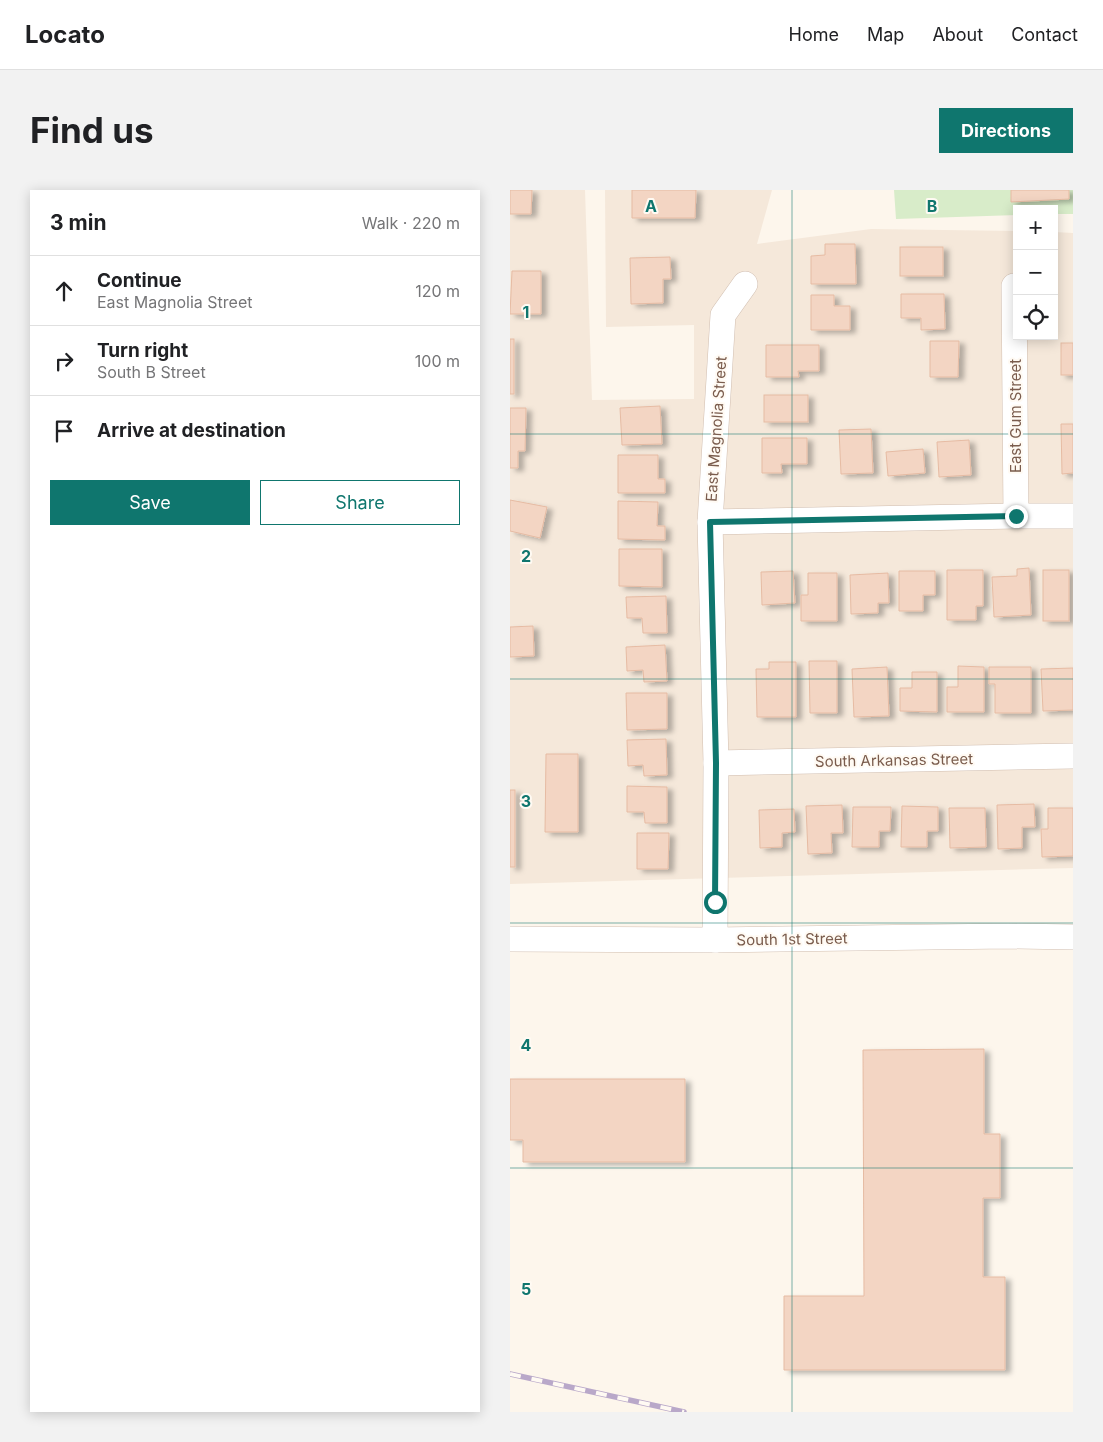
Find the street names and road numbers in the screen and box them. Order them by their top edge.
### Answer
street label: East Magnolia Street [701,356,731,502]
street label: East Gum Street [1006,359,1025,473]
street label: South Arkansas Street [815,749,973,771]
street label: South 1st Street [736,929,848,949]

